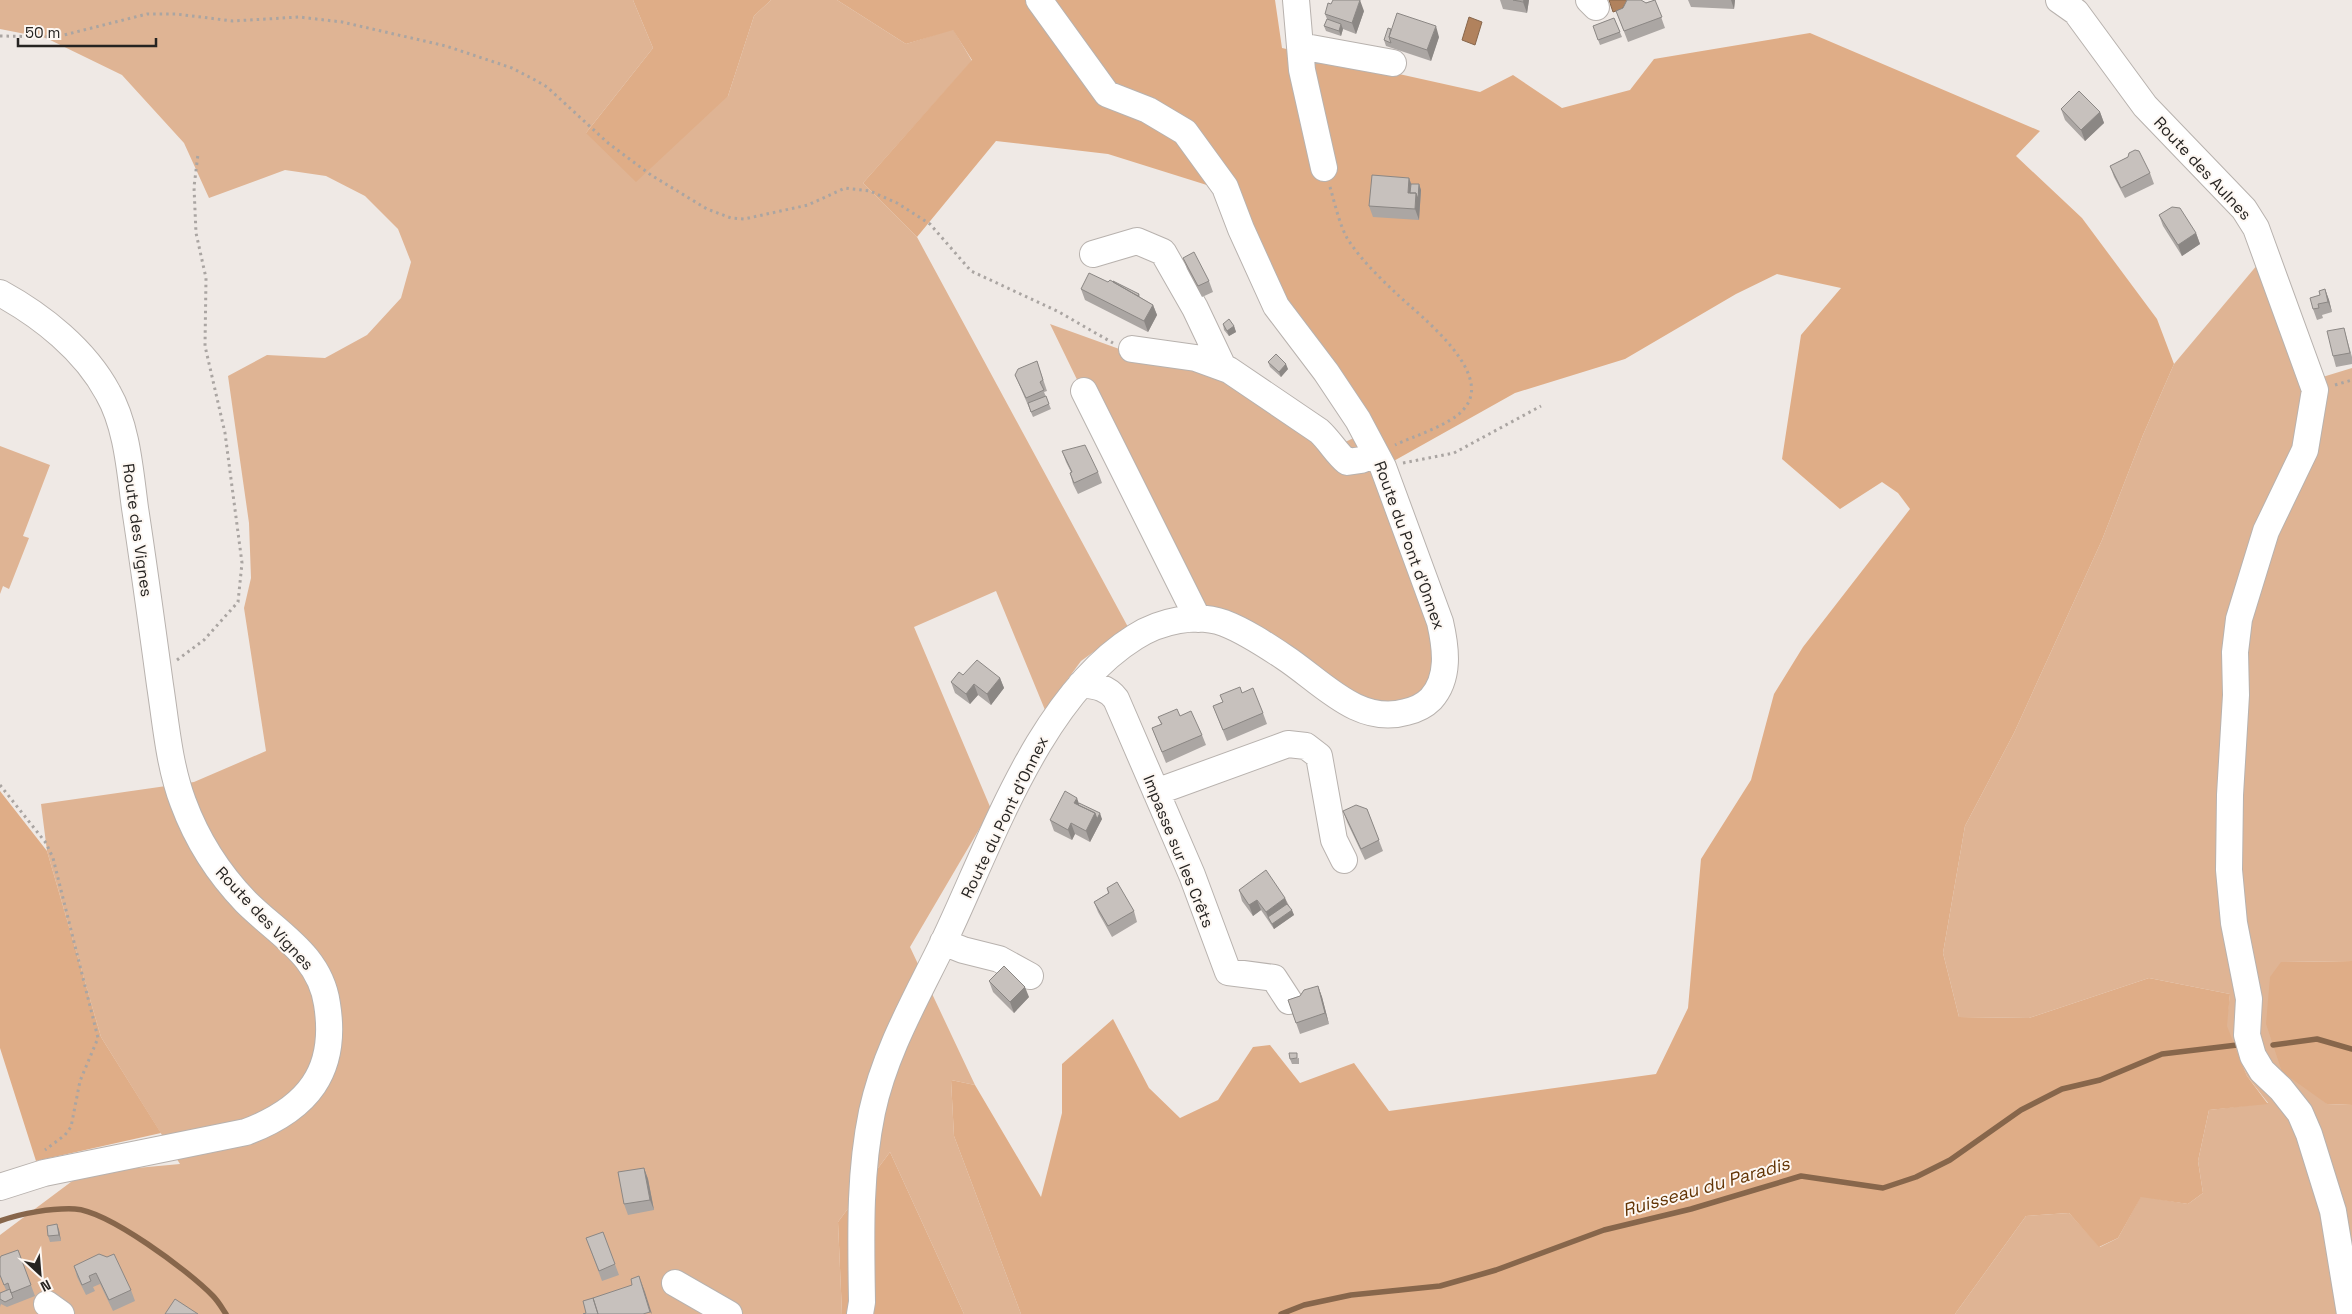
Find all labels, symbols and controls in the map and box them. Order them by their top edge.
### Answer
scale bar [18,15,155,47]
text: 50 m [25,23,60,42]
street label: Route des Aulnes [2149,112,2256,225]
street label: Route du Pont d'Onnex [1369,458,1450,632]
street label: Route des Vignes [118,462,157,598]
street label: Route du Pont d'Onnex [956,733,1053,902]
street label: Impasse sur les Crêts [1138,772,1219,931]
street label: Route des Vignes [211,862,318,975]
water label: Ruisseau du Paradis [1620,1152,1792,1221]
north arrow [15,1249,65,1299]
text: N [38,1276,54,1296]

